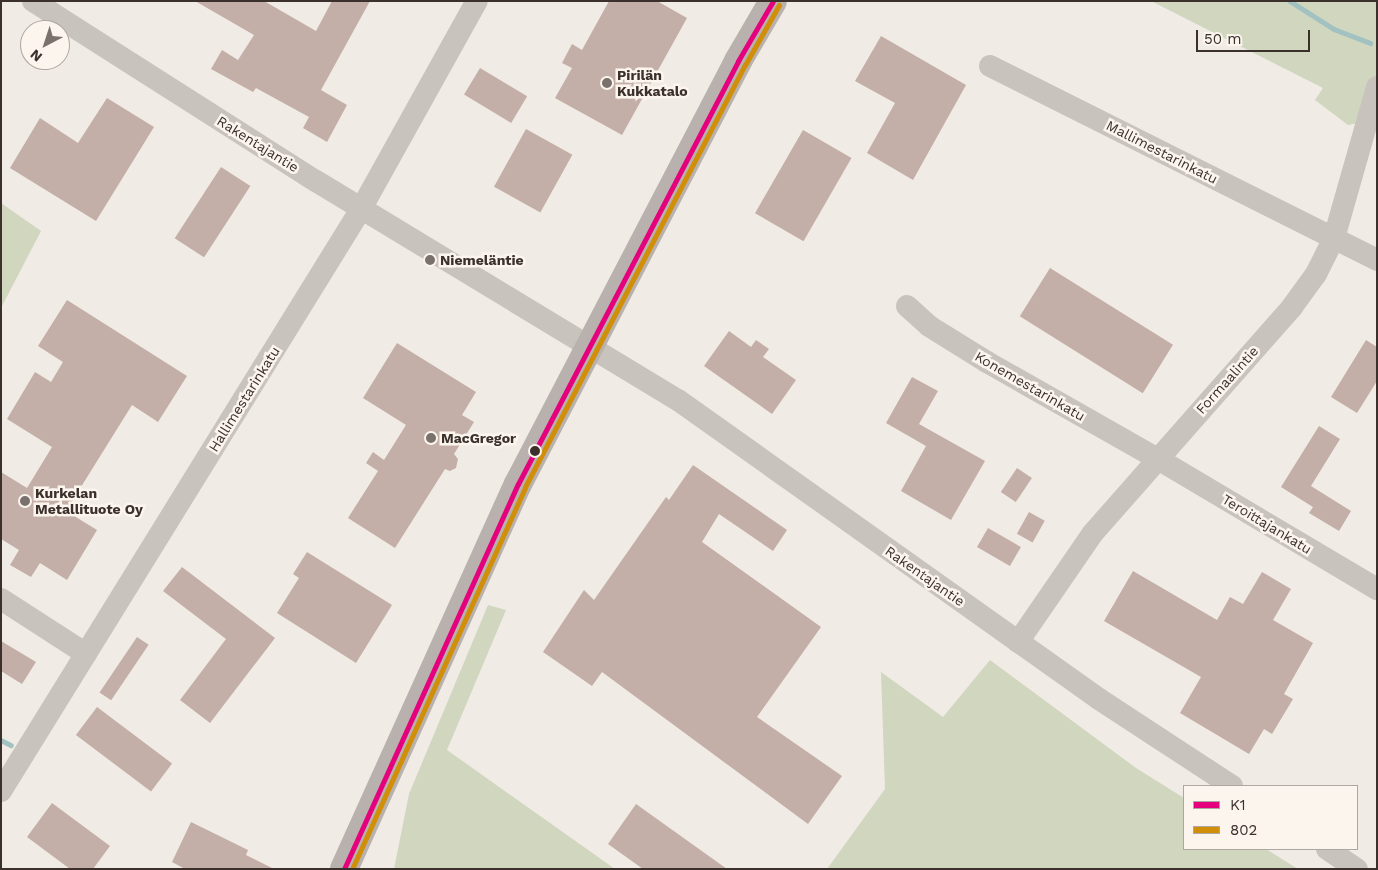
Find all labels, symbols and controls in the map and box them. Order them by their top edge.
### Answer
north arrow [20,20,70,70]
scale bar [1198,20,1312,52]
text: 50 m [1204,30,1241,48]
text: N [27,46,45,65]
place label: Pirilän Kukkatalo [617,67,688,100]
marker: Pirilän Kukkatalo [601,77,613,89]
street label: Rakentajantie [214,112,302,176]
street label: Mallimestarinkatu [1104,117,1220,187]
place label: Niemeläntie [440,252,524,268]
marker: Niemeläntie [424,254,436,266]
street label: Hallimestarinkatu [205,343,283,455]
street label: Formaalintie [1192,343,1262,417]
street label: Konemestarinkatu [972,348,1088,424]
place label: MacGregor [441,430,516,446]
marker: MacGregor [425,432,437,444]
unlabelled marker [530,446,540,456]
place label: Kurkelan Metallituote Oy [35,485,143,518]
street label: Teroittajankatu [1219,491,1315,557]
marker: Kurkelan Metallituote Oy [19,495,31,507]
street label: Rakentajantie [882,542,968,610]
legend [1183,785,1358,850]
text: K1 [1230,796,1246,814]
text: 802 [1230,821,1257,839]

